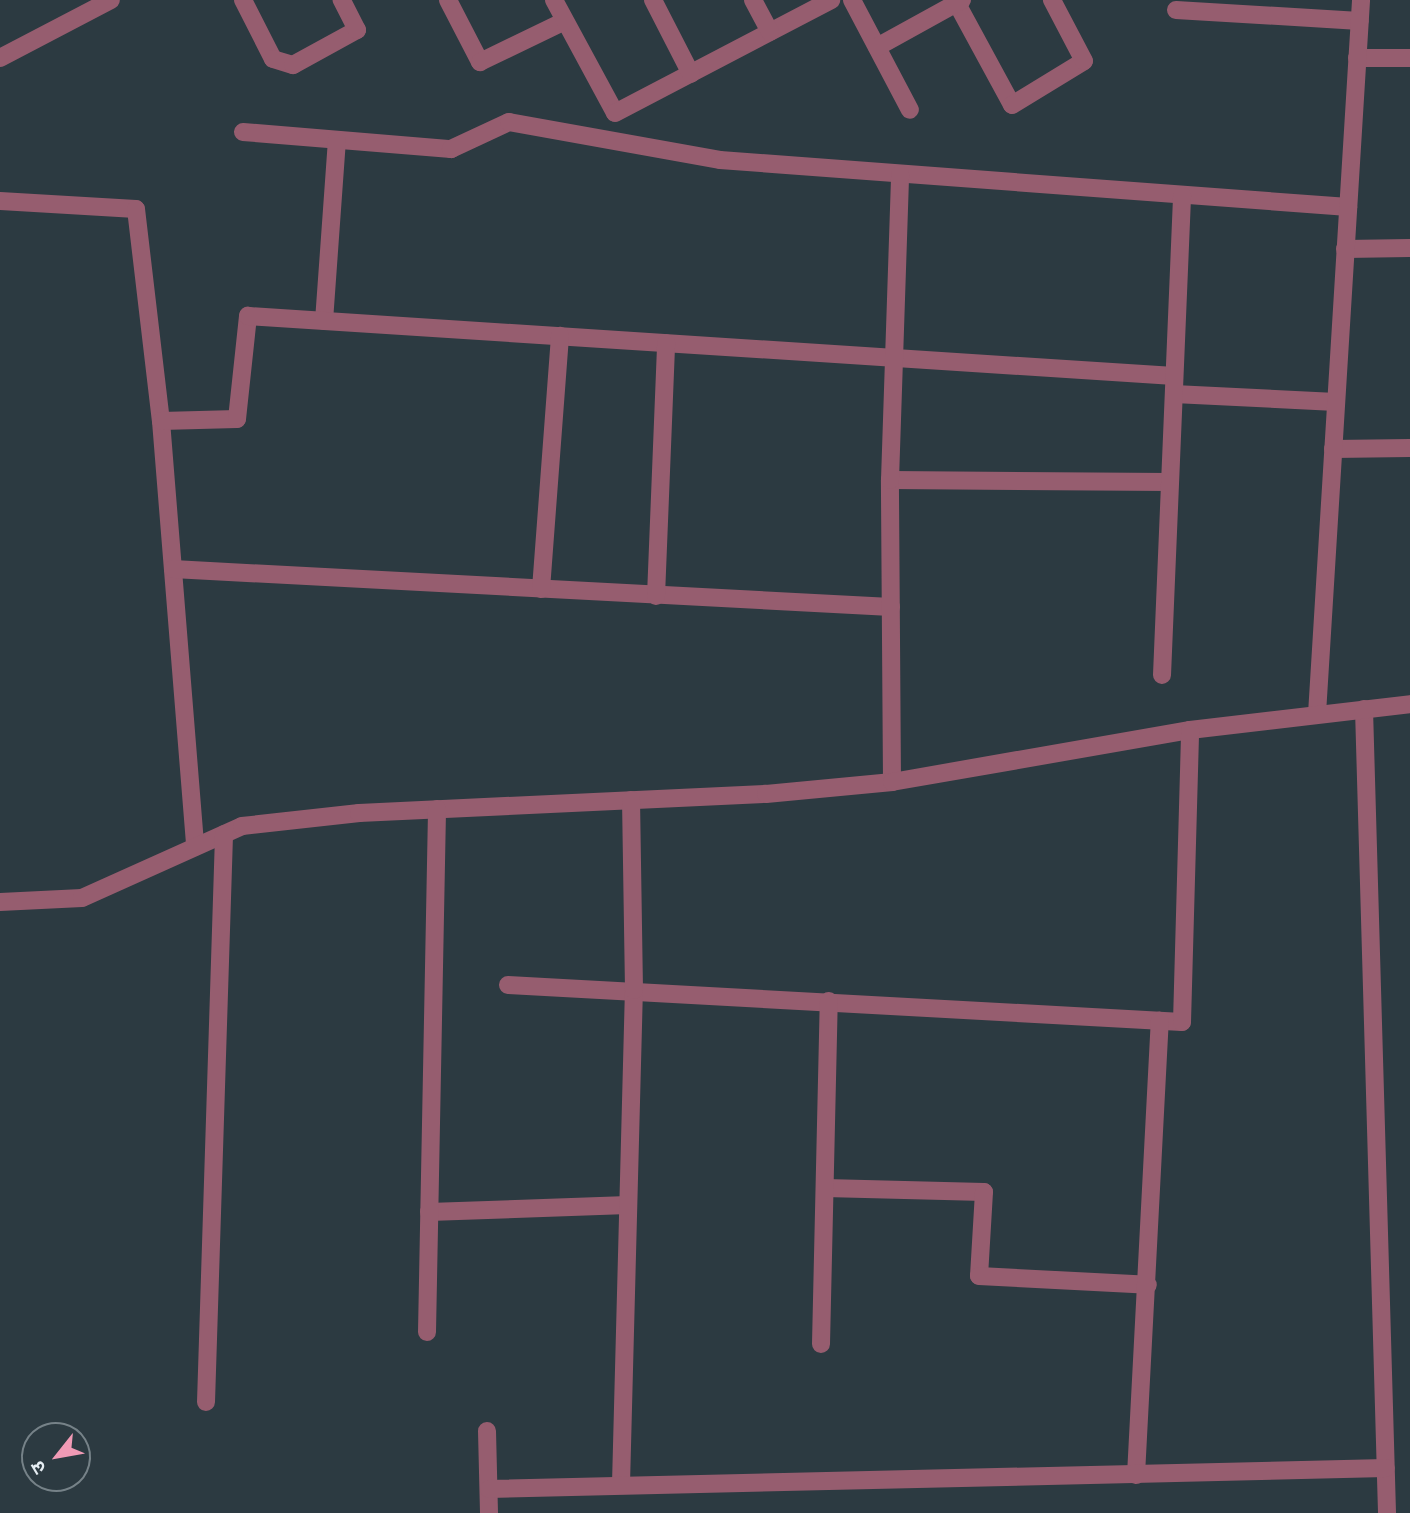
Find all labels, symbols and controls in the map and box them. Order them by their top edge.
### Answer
north arrow [21,1422,91,1492]
text: उ [28,1457,50,1477]

